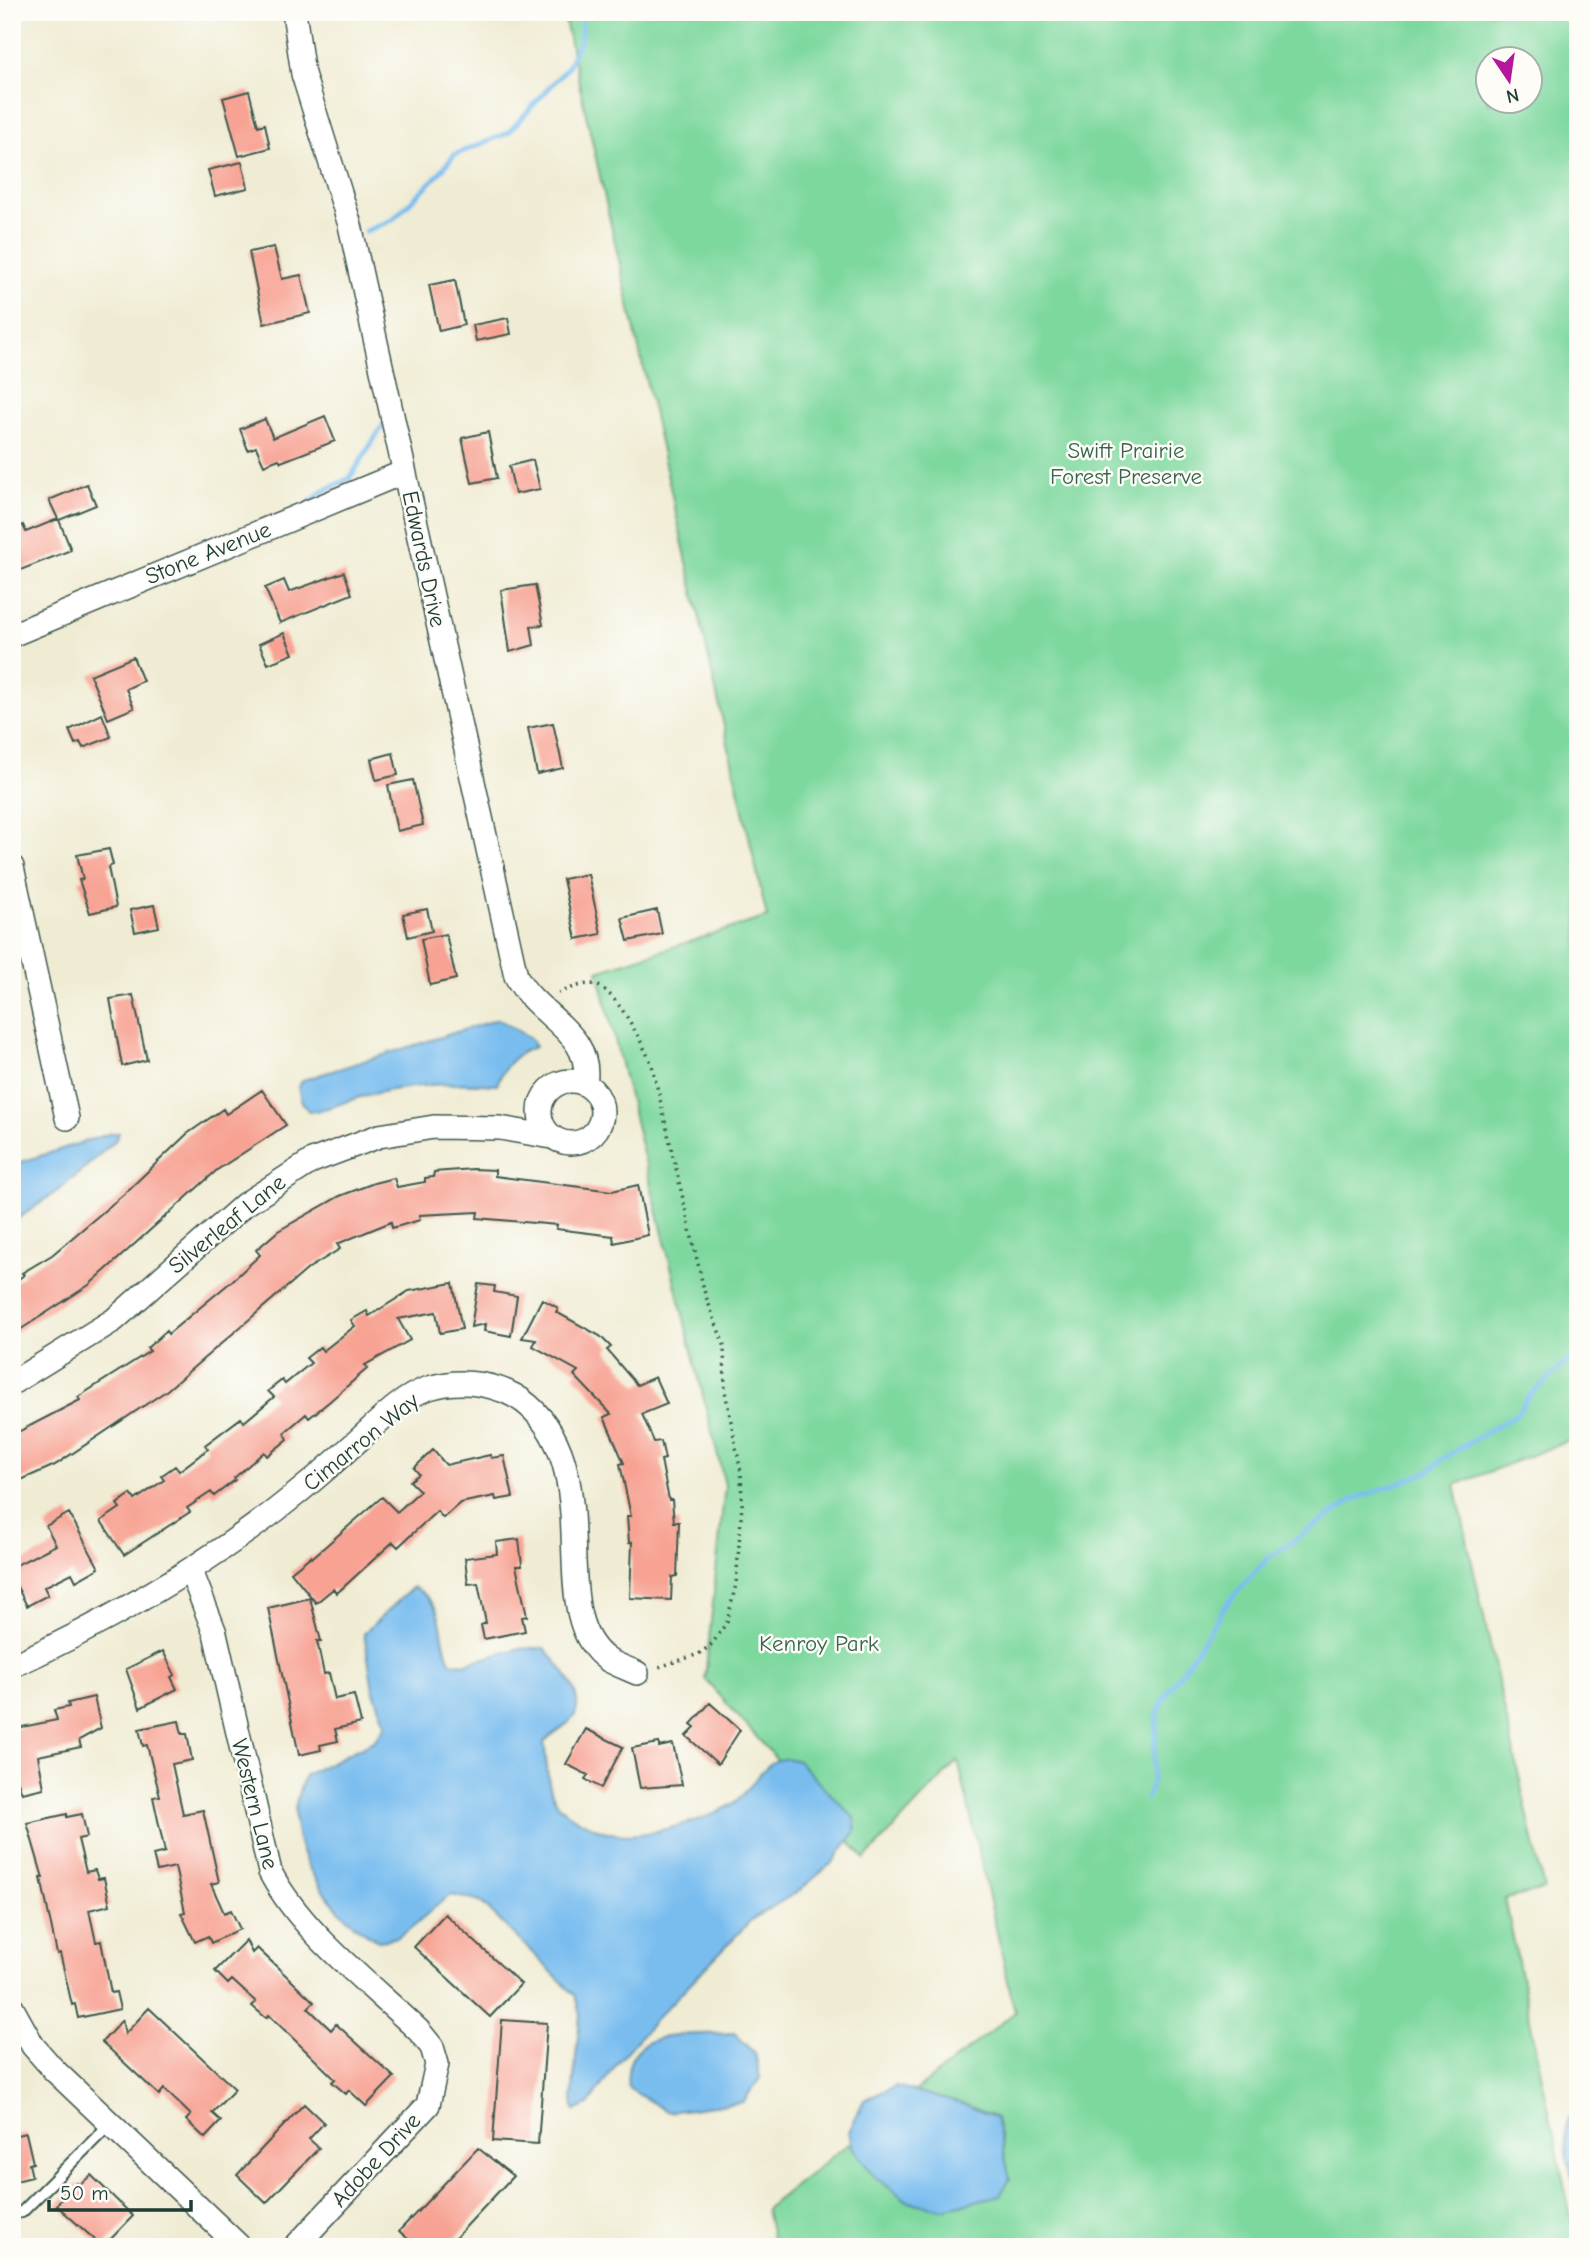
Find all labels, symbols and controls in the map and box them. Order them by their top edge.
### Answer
north arrow [1474,46,1544,116]
text: N [1504,83,1521,108]
park label: Swift Prairie Forest Preserve [1050,437,1202,490]
street label: Edwards Drive [396,488,452,630]
street label: Stone Avenue [141,516,275,590]
street label: Silverleaf Lane [163,1169,291,1279]
street label: Cimarron Way [298,1387,425,1497]
park label: Kenroy Park [759,1630,879,1657]
street label: Western Lane [226,1736,284,1872]
street label: Adobe Drive [326,2107,426,2213]
scale bar [49,2168,191,2212]
text: 50 m [60,2181,109,2205]

